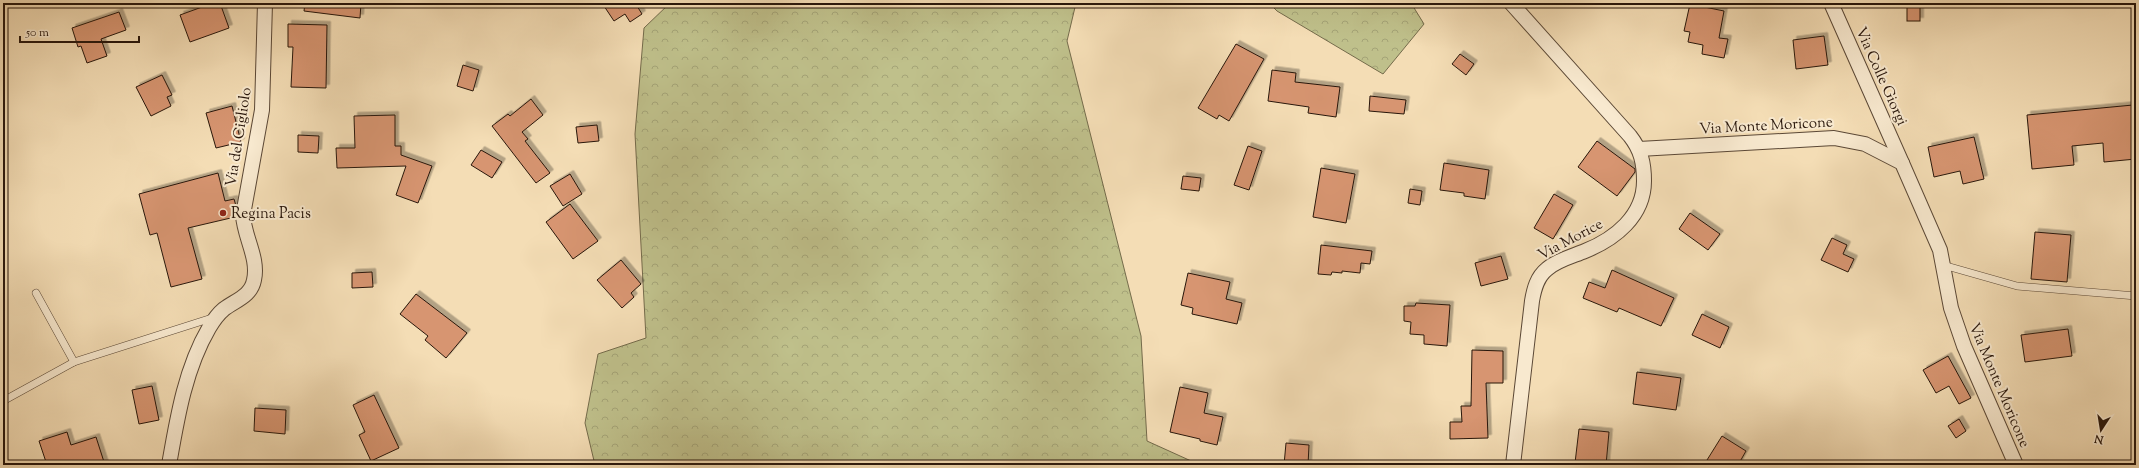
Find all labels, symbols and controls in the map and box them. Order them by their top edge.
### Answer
scale bar [20,18,139,44]
text: 50 m [25,24,49,42]
street label: Via Colle Giorgi [1850,24,1912,129]
street label: Via del Cigliolo [221,86,258,188]
street label: Via Monte Moricone [1699,113,1833,140]
place label: Regina Pacis [231,204,311,225]
marker: Regina Pacis [218,208,228,218]
street label: Via Morice [1534,214,1607,266]
street label: Via Monte Moricone [1963,320,2034,451]
north arrow [2081,410,2121,450]
text: N [2093,430,2106,448]

